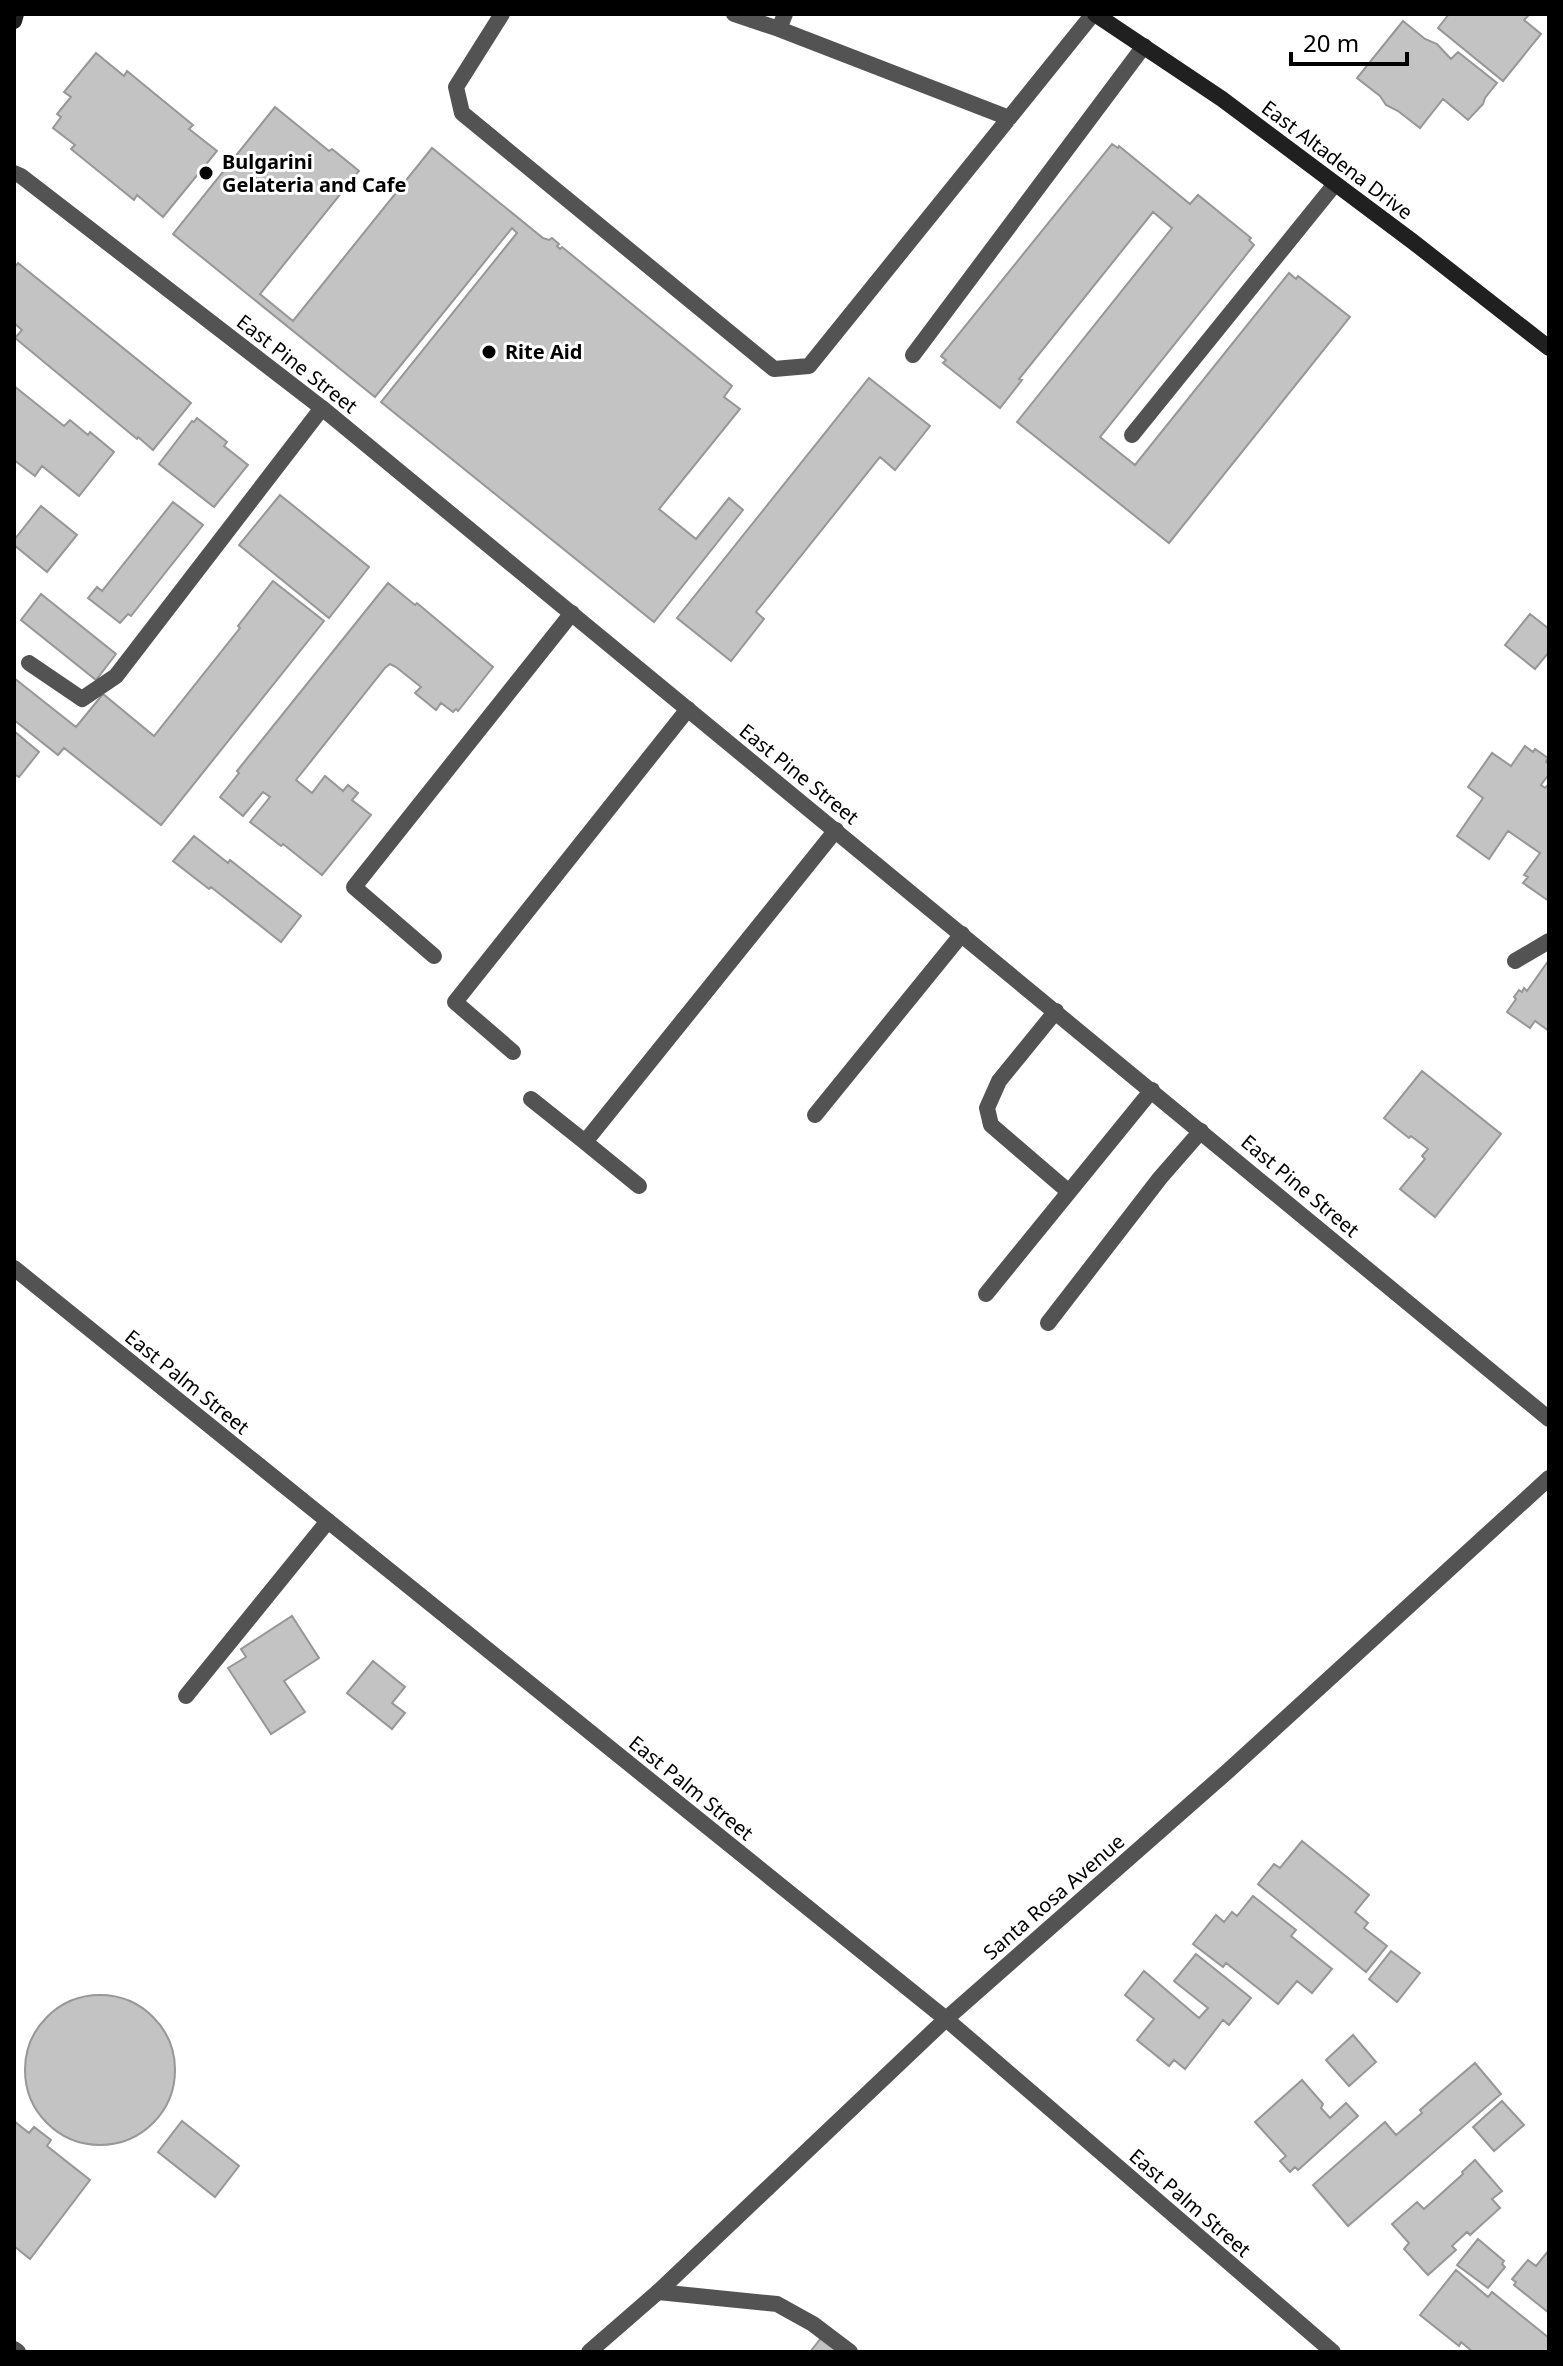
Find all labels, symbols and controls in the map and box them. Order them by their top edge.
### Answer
scale bar [1291,16,1407,66]
text: 20 m [1303,26,1359,59]
street label: East Altadena Drive [1256,94,1418,225]
place label: Bulgarini Gelateria and Cafe [222,148,406,198]
marker: Bulgarini Gelateria and Cafe [197,164,215,182]
street label: East Pine Street [231,308,363,419]
place label: Rite Aid [505,338,582,365]
marker: Rite Aid [480,343,498,361]
street label: East Pine Street [734,717,865,830]
street label: East Pine Street [1236,1128,1365,1243]
street label: East Palm Street [120,1323,255,1440]
street label: East Palm Street [624,1729,759,1846]
street label: Santa Rosa Avenue [977,1828,1130,1966]
street label: East Palm Street [1124,2142,1257,2263]

